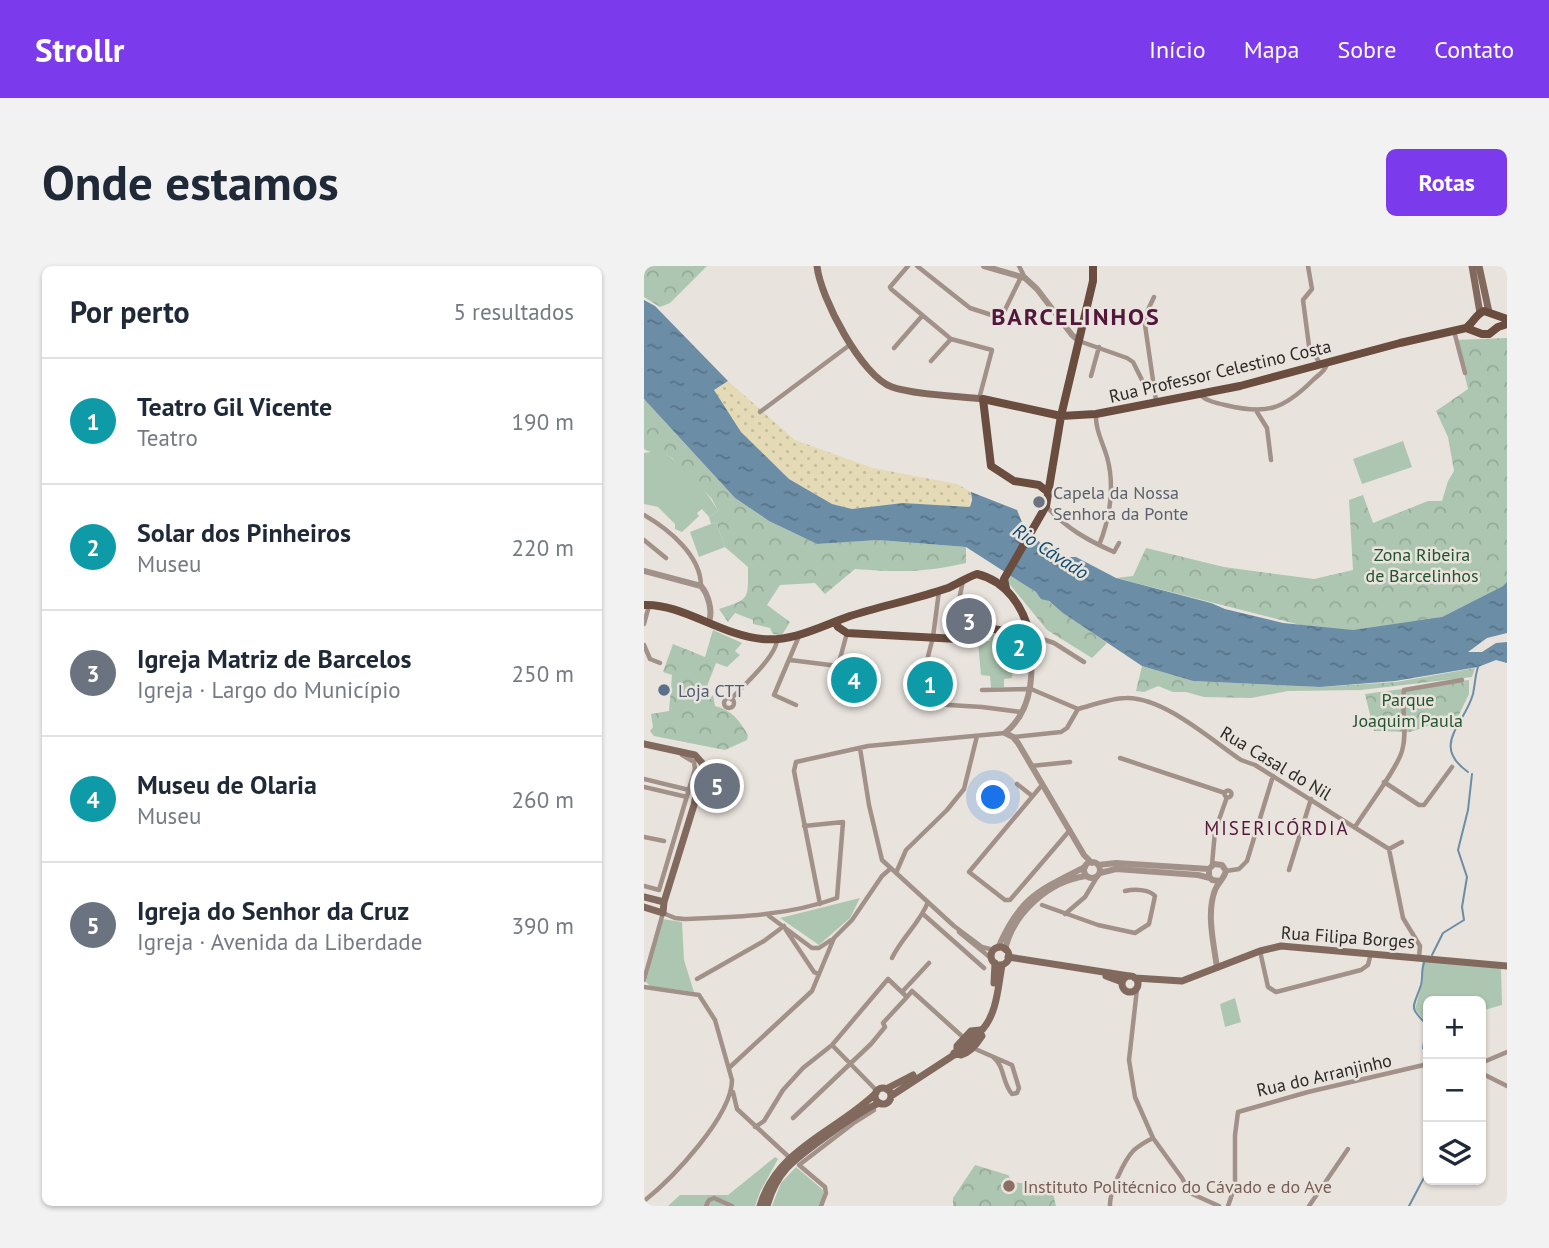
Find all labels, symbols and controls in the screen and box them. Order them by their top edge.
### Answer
text: Strollr [35,28,124,71]
text: Início [1149,34,1206,65]
text: Mapa [1244,34,1299,65]
text: Sobre [1337,34,1396,65]
text: Contato [1434,34,1514,65]
button: Rotas [1386,149,1507,216]
text: Onde estamos [42,150,339,214]
text: Por perto [70,292,190,331]
text: 5 resultados [453,297,574,326]
district label: BARCELINHOS [991,301,1161,332]
street label: Rua Professor Celestino Costa [1107,334,1333,408]
text: Teatro Gil Vicente [137,390,332,423]
text: 1 [86,407,100,436]
text: 190 m [512,407,574,436]
text: Teatro [137,423,198,452]
place label: Capela da Nossa Senhora da Ponte [1053,481,1188,525]
marker: Capela da Nossa Senhora da Ponte [1031,494,1047,510]
text: Solar dos Pinheiros [137,516,351,549]
water label: Rio Cávado [1009,518,1093,584]
text: 2 [86,533,100,562]
text: 220 m [512,533,574,562]
park label: Zona Ribeira de Barcelinhos [1365,543,1479,587]
text: Museu [137,549,201,578]
pin: 3 [946,595,992,647]
pin: 2 [996,621,1042,673]
text: Igreja Matriz de Barcelos [137,642,412,675]
pin: 4 [831,654,877,706]
pin: 1 [907,658,953,710]
text: 3 [86,659,100,688]
text: 250 m [512,659,574,688]
text: Igreja · Largo do Município [137,675,401,704]
place label: Loja CTT [678,679,745,702]
marker: Loja CTT [656,682,672,698]
park label: Parque Joaquim Paula [1352,688,1463,732]
street label: Rua Casal do Nil [1216,721,1336,806]
pin: 5 [694,760,740,812]
text: Museu de Olaria [137,768,317,801]
your location [976,780,1010,814]
text: 4 [86,785,100,814]
text: 260 m [512,785,574,814]
text: Museu [137,801,201,830]
district label: MISERICÓRDIA [1204,816,1350,840]
text: Igreja do Senhor da Cruz [137,894,409,927]
text: 5 [86,911,100,940]
text: 390 m [512,911,574,940]
street label: Rua Filipa Borges [1280,921,1416,953]
text: Igreja · Avenida da Liberdade [137,927,422,956]
map controls [1423,996,1486,1185]
button: + [1423,996,1486,1059]
street label: Rua do Arranjinho [1254,1048,1394,1102]
button: − [1423,1059,1486,1122]
button: layers [1423,1122,1486,1185]
place label: Instituto Politécnico do Cávado e do Ave [1023,1175,1332,1198]
marker: Instituto Politécnico do Cávado e do Ave [1001,1178,1017,1194]

